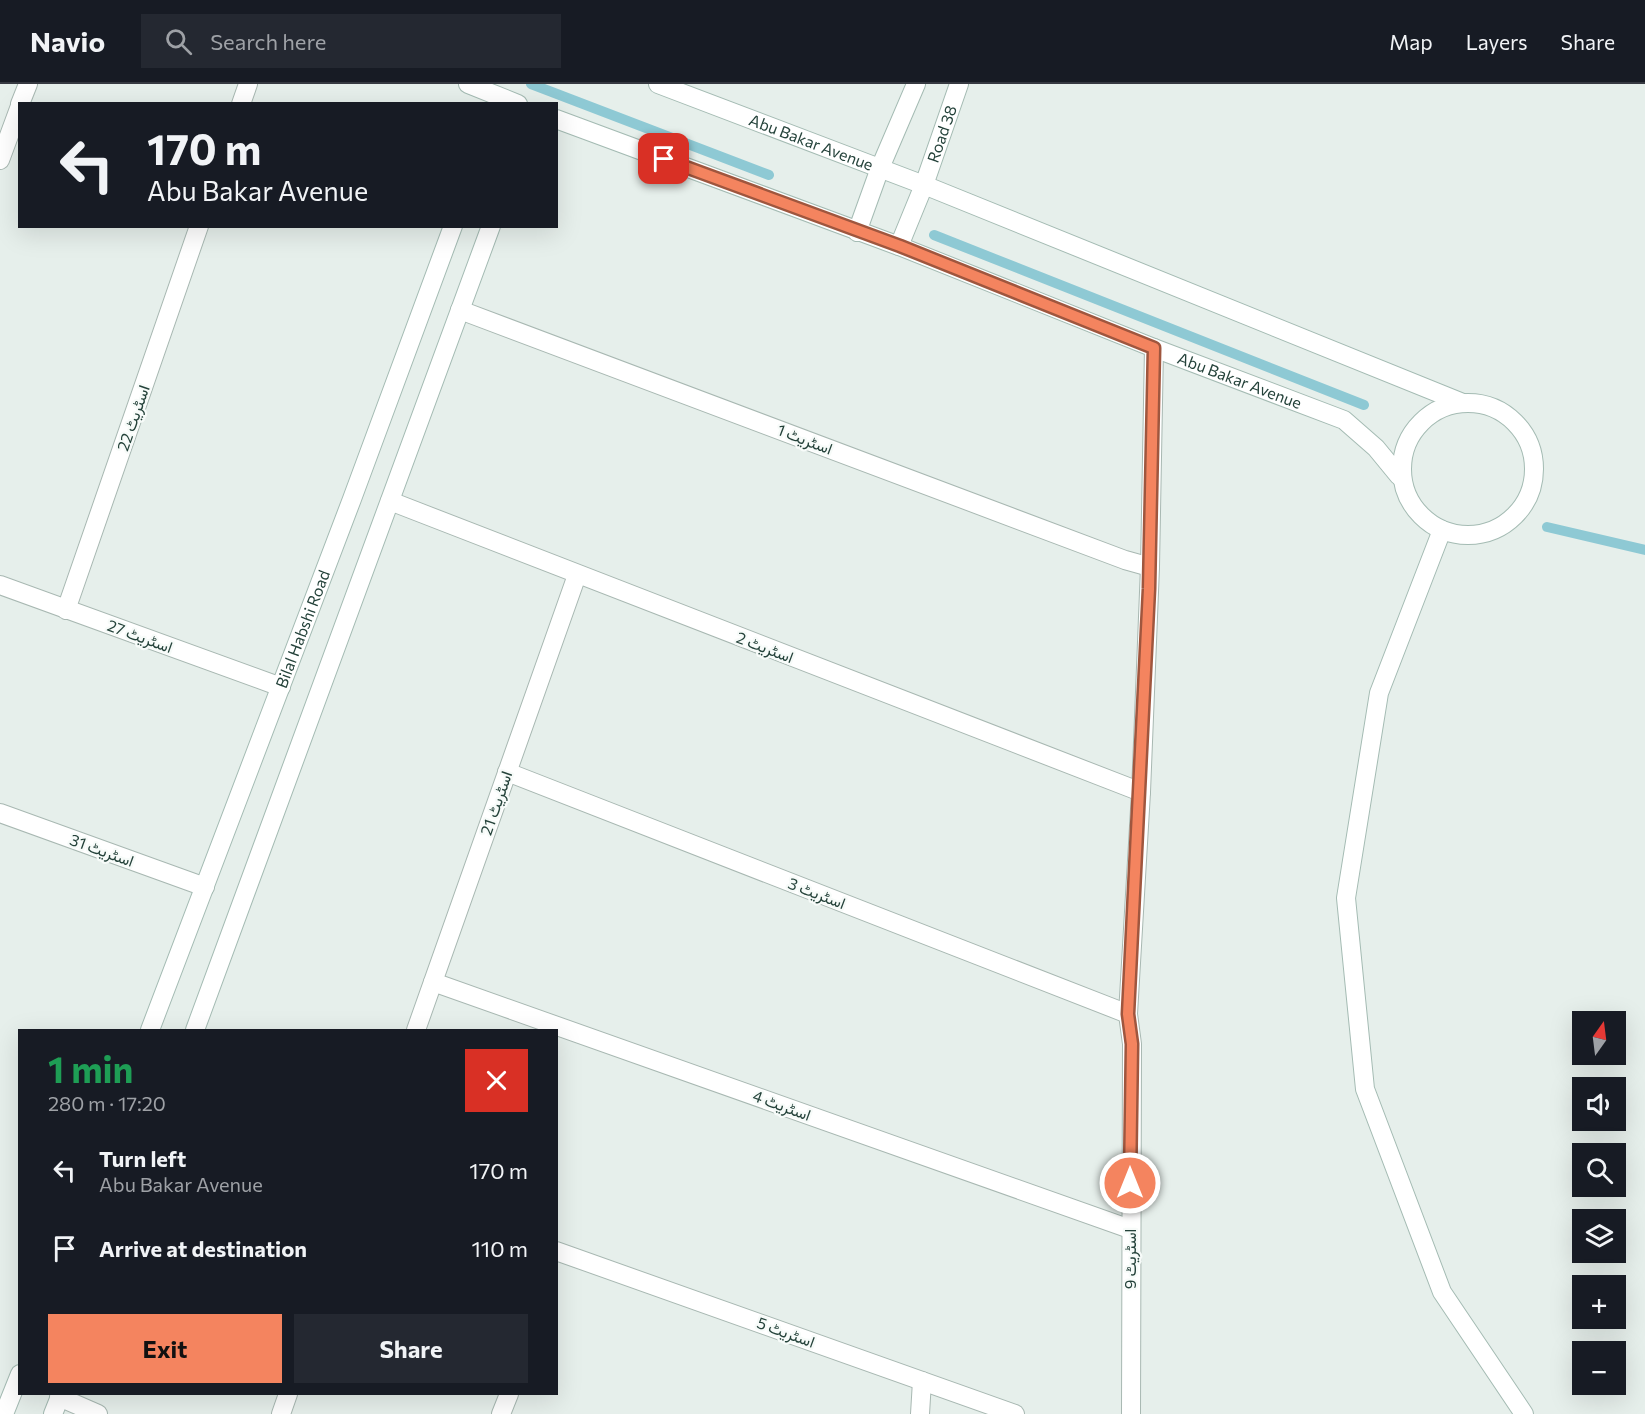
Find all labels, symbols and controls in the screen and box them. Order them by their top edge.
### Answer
search box [141,14,561,68]
text: Navio [30,24,105,58]
icon: search [162,25,195,58]
text: Search here [210,28,326,55]
text: Map [1389,29,1433,54]
text: Layers [1466,29,1528,54]
text: Share [1561,29,1615,54]
street label: Road 38 [923,103,960,165]
street label: Abu Bakar Avenue [747,110,876,174]
text: 170 m [147,122,261,174]
icon: left [48,126,126,204]
pin [638,133,689,184]
icon: arrive [647,142,680,175]
text: Abu Bakar Avenue [147,174,368,207]
street label: Abu Bakar Avenue [1175,348,1305,412]
street label: اسٹریٹ 22 [112,382,155,454]
street label: اسٹریٹ 1 [774,419,836,460]
street label: Bilal Habshi Road [271,567,333,691]
street label: اسٹریٹ 27 [104,615,175,658]
street label: اسٹریٹ 2 [733,627,796,668]
street label: اسٹریٹ 21 [476,768,517,838]
street label: اسٹریٹ 31 [67,829,137,872]
street label: اسٹریٹ 3 [785,873,849,914]
north arrow [1572,1011,1626,1065]
map controls [1572,1011,1626,1395]
text: 1 min [48,1046,133,1090]
button: close [465,1049,528,1112]
button: sound [1572,1077,1626,1131]
street label: اسٹریٹ 4 [750,1085,814,1126]
text: 280 m · 17:20 [48,1091,166,1115]
button: search [1572,1143,1626,1197]
text: Turn left [99,1145,186,1172]
position arrow [1098,1151,1162,1215]
icon: left [48,1154,81,1187]
text: 170 m [469,1157,528,1184]
text: Abu Bakar Avenue [99,1172,263,1196]
button: layers [1572,1209,1626,1263]
street label: اسٹریٹ 9 [1120,1229,1141,1289]
icon: arrive [48,1232,81,1265]
text: Arrive at destination [99,1235,307,1262]
text: 110 m [471,1235,528,1262]
button: + [1572,1275,1626,1329]
street label: اسٹریٹ 5 [754,1312,818,1353]
button: Exit [48,1314,282,1383]
button: Share [294,1314,528,1383]
button: − [1572,1341,1626,1395]

